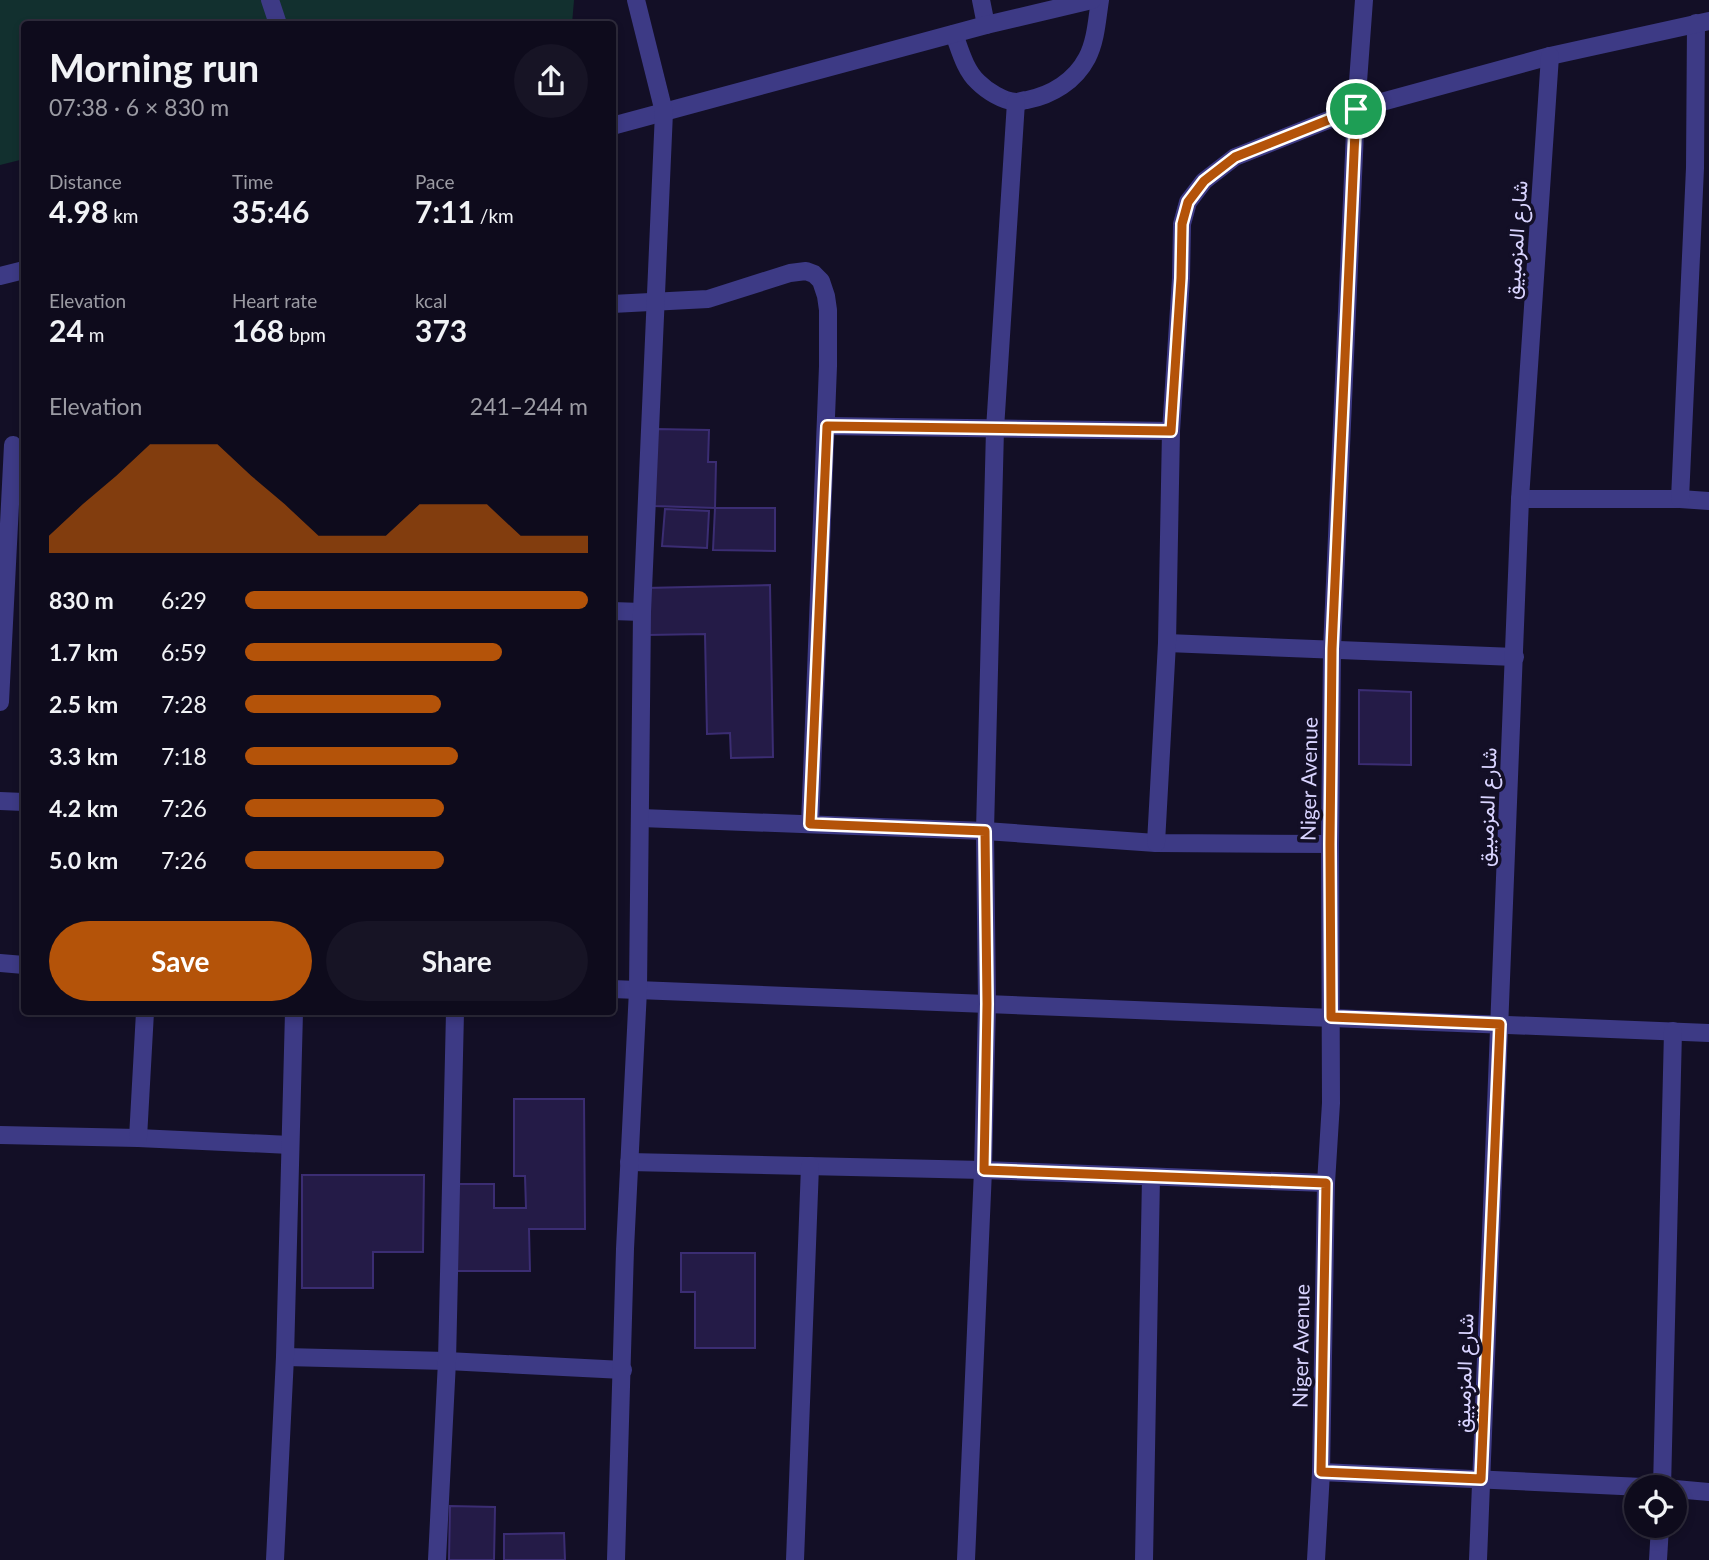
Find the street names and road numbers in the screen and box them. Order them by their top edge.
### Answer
street label: شارع المزمبيق [1498,180,1535,301]
street label: Niger Avenue [1294,717,1322,841]
street label: شارع المزمبيق [1471,747,1504,867]
street label: Niger Avenue [1286,1284,1314,1408]
street label: شارع المزمبيق [1448,1313,1481,1433]

